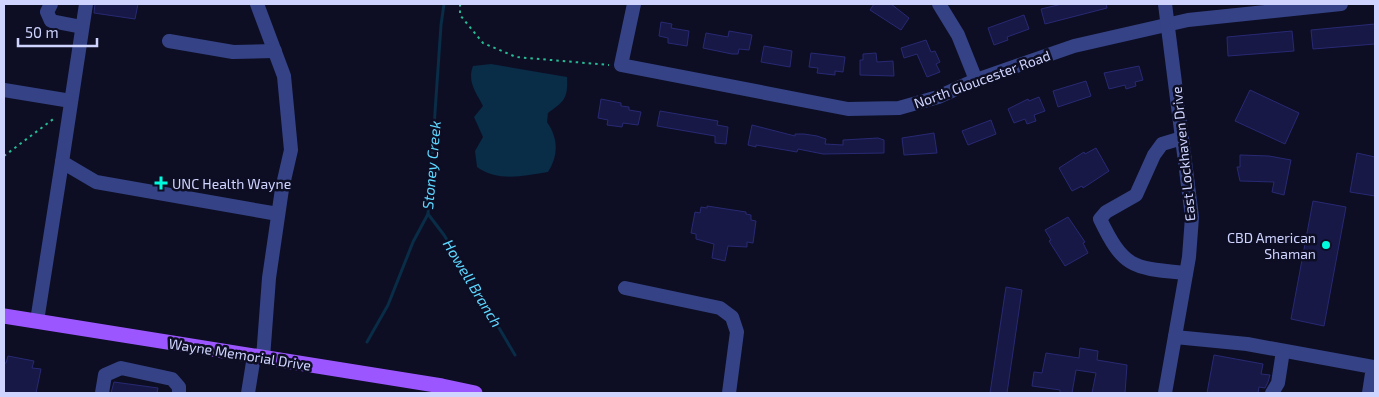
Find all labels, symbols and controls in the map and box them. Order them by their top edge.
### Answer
scale bar [18,15,96,47]
text: 50 m [25,23,59,41]
street label: North Gloucester Road [912,46,1052,112]
street label: East Lockhaven Drive [1167,86,1199,222]
water label: Stoney Creek [418,120,445,210]
place label: UNC Health Wayne [172,175,291,192]
marker: UNC Health Wayne [154,176,168,190]
place label: CBD American Shaman [1227,229,1316,262]
water label: Howell Branch [440,236,506,330]
marker: CBD American Shaman [1320,239,1332,251]
street label: Wayne Memorial Drive [168,334,312,374]

